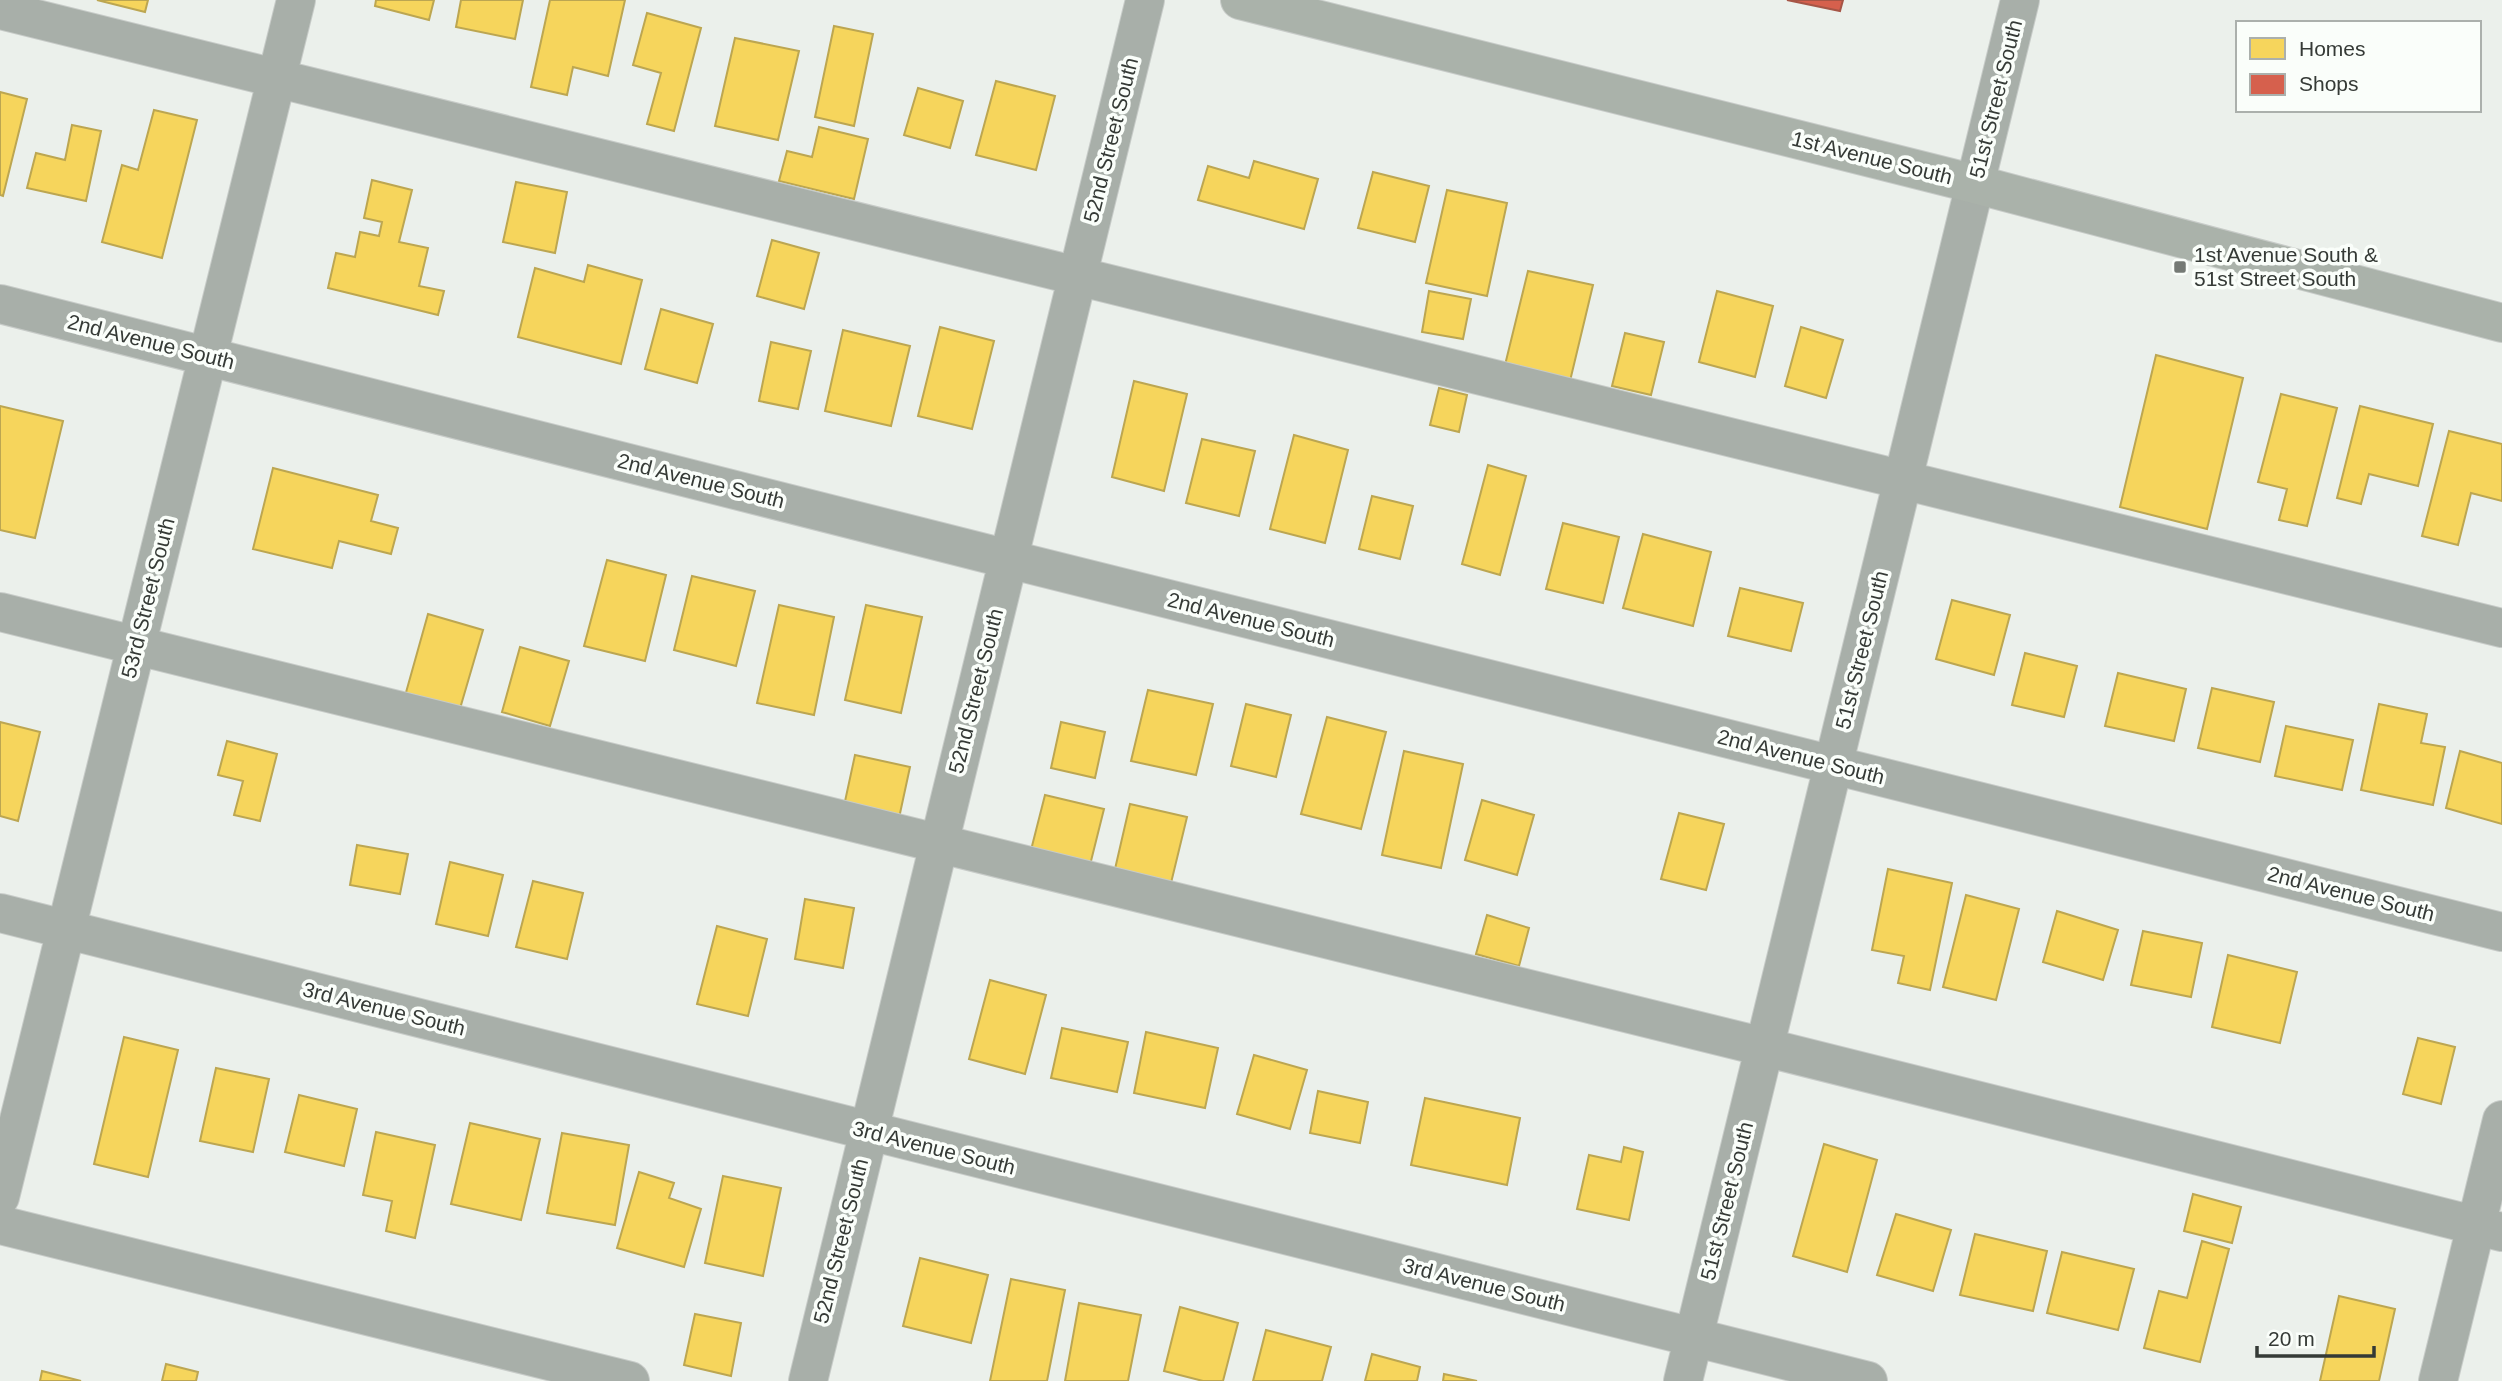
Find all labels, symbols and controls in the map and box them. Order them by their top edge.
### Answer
street label: 51st Street South [1965,17,2026,180]
legend [2236,21,2481,112]
text: Homes [2299,37,2366,60]
street label: 52nd Street South [1079,55,1142,225]
text: Shops [2299,72,2359,95]
street label: 1st Avenue South [1790,126,1955,189]
place label: 1st Avenue South & 51st Street South [2194,243,2378,290]
marker: 1st Avenue South & 51st Street South [2172,259,2188,275]
street label: 2nd Avenue South [65,310,237,373]
street label: 2nd Avenue South [615,449,787,512]
street label: 53rd Street South [116,515,179,681]
street label: 51st Street South [1831,568,1892,731]
street label: 2nd Avenue South [1165,588,1337,651]
street label: 52nd Street South [944,606,1007,776]
street label: 2nd Avenue South [1715,725,1887,788]
street label: 2nd Avenue South [2265,862,2437,925]
street label: 3rd Avenue South [301,977,468,1040]
street label: 3rd Avenue South [851,1116,1018,1179]
street label: 51st Street South [1696,1119,1757,1282]
street label: 52nd Street South [809,1156,872,1326]
street label: 3rd Avenue South [1401,1253,1568,1316]
scale bar [2257,1314,2374,1358]
text: 20 m [2268,1327,2315,1350]

